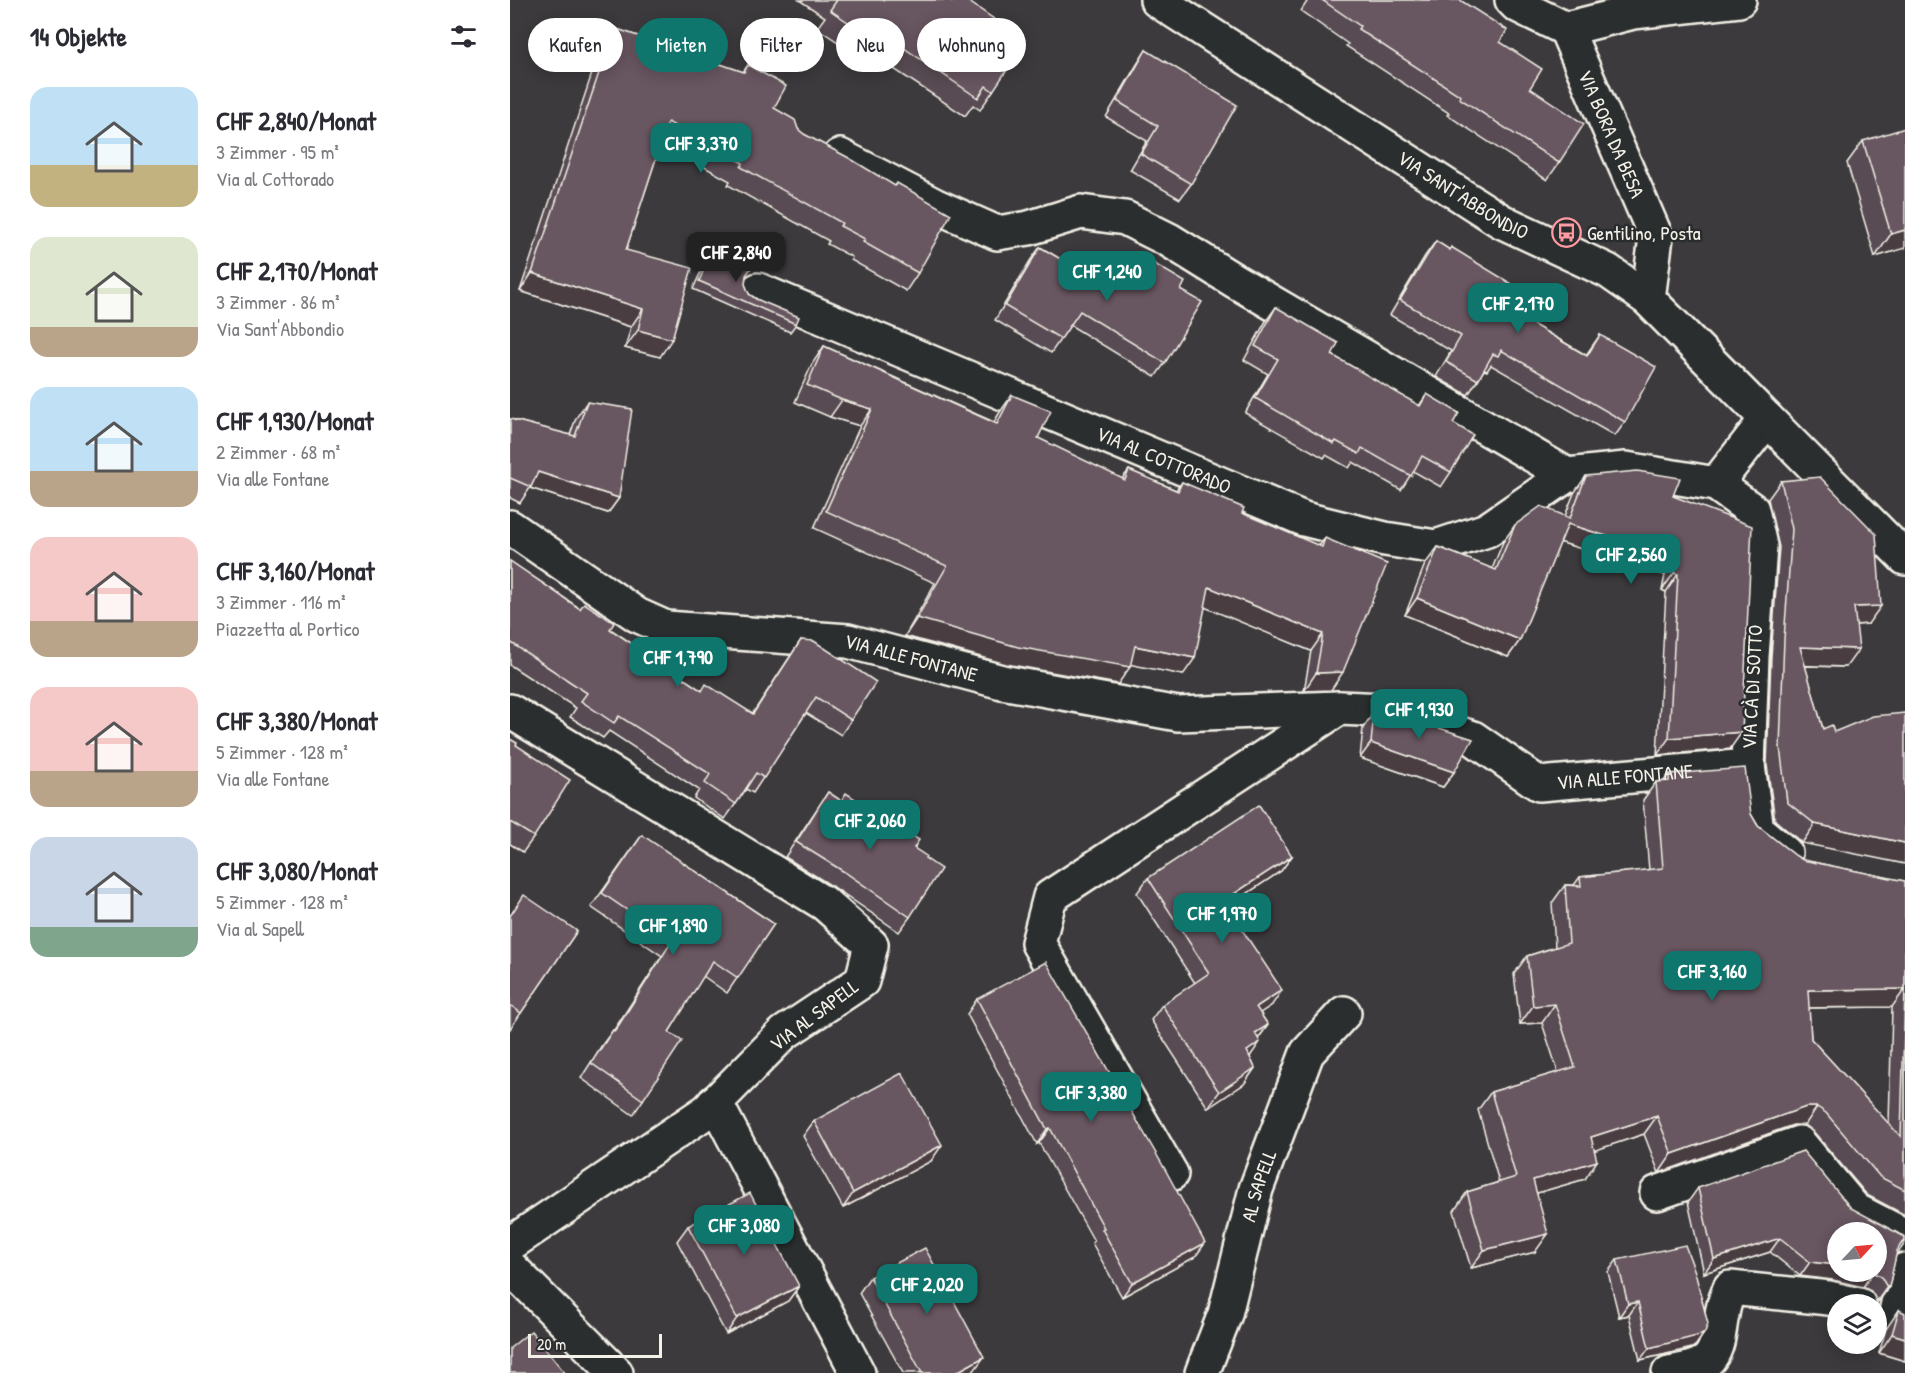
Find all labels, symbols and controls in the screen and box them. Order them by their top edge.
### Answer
chip: Kaufen [528,18,623,72]
chip: Mieten [635,18,728,72]
chip: Filter [740,18,824,72]
chip: Neu [836,18,905,72]
chip: Wohnung [917,18,1026,72]
text: 14 Objekte [30,19,127,54]
icon: filters [447,20,480,53]
street label: VIA BORA DA BESA [1572,66,1652,202]
text: CHF 2,840/Monat [216,103,376,138]
icon: home [78,111,150,183]
pin: CHF 3,370 [632,123,770,174]
text: CHF 3,370 [664,129,738,156]
text: 3 Zimmer · 95 m² [216,138,339,165]
street label: VIA SANT'ABBONDIO [1392,144,1533,245]
text: Via al Cottorado [216,165,334,192]
bus stop icon: Gentilino, Posta [1550,217,1582,249]
place label: Gentilino, Posta [1587,219,1701,246]
pin: CHF 2,840 [667,232,805,283]
text: CHF 2,840 [701,238,771,265]
pin: CHF 1,240 [1038,251,1176,302]
text: CHF 2,170/Monat [216,253,377,288]
text: CHF 1,240 [1072,257,1142,284]
icon: home [78,261,150,333]
pin: CHF 2,170 [1449,283,1587,334]
text: 3 Zimmer · 86 m² [216,288,340,315]
text: CHF 2,170 [1482,289,1554,316]
text: Via Sant'Abbondio [216,315,344,342]
text: CHF 1,930/Monat [216,403,374,438]
icon: home [78,411,150,483]
street label: VIA AL COTTORADO [1093,419,1235,500]
text: 2 Zimmer · 68 m² [216,438,340,465]
text: Via alle Fontane [216,465,330,492]
pin: CHF 2,560 [1562,534,1700,585]
text: CHF 2,560 [1595,540,1667,567]
text: CHF 3,160/Monat [216,553,374,588]
icon: home [78,561,150,633]
text: 3 Zimmer · 116 m² [216,588,346,615]
text: Piazzetta al Portico [216,615,360,642]
street label: VIA CÀ DI SOTTO [1735,624,1768,750]
street label: VIA ALLE FONTANE [842,627,981,688]
pin: CHF 1,790 [609,637,747,688]
text: CHF 1,790 [643,643,713,670]
pin: CHF 1,930 [1350,689,1488,740]
text: CHF 1,930 [1385,695,1453,722]
text: CHF 3,380/Monat [216,703,377,738]
icon: home [78,711,150,783]
text: 5 Zimmer · 128 m² [216,738,348,765]
street label: VIA ALLE FONTANE [1556,757,1694,795]
text: Via alle Fontane [216,765,330,792]
pin: CHF 2,060 [801,800,939,851]
text: CHF 2,060 [834,806,906,833]
text: CHF 3,080/Monat [216,853,377,888]
icon: home [78,861,150,933]
text: 5 Zimmer · 128 m² [216,888,348,915]
pin: CHF 1,970 [1153,893,1291,944]
text: CHF 1,970 [1187,899,1257,926]
pin: CHF 1,890 [604,905,742,956]
text: CHF 1,890 [639,911,707,938]
text: Via al Sapell [216,915,304,942]
pin: CHF 3,160 [1643,951,1781,1002]
text: CHF 3,160 [1677,957,1747,984]
street label: VIA AL SAPELL [764,972,864,1057]
pin: CHF 3,380 [1022,1072,1160,1123]
text: CHF 3,380 [1055,1078,1127,1105]
street label: AL SAPELL [1234,1146,1283,1224]
pin: CHF 3,080 [675,1205,813,1256]
text: CHF 3,080 [708,1211,780,1238]
north arrow [1827,1222,1887,1282]
map controls [1827,1222,1887,1354]
pin: CHF 2,020 [858,1264,996,1315]
text: CHF 2,020 [890,1270,964,1297]
button: layers [1827,1294,1887,1354]
scale bar [528,1331,662,1358]
text: 20 m [537,1333,566,1355]

